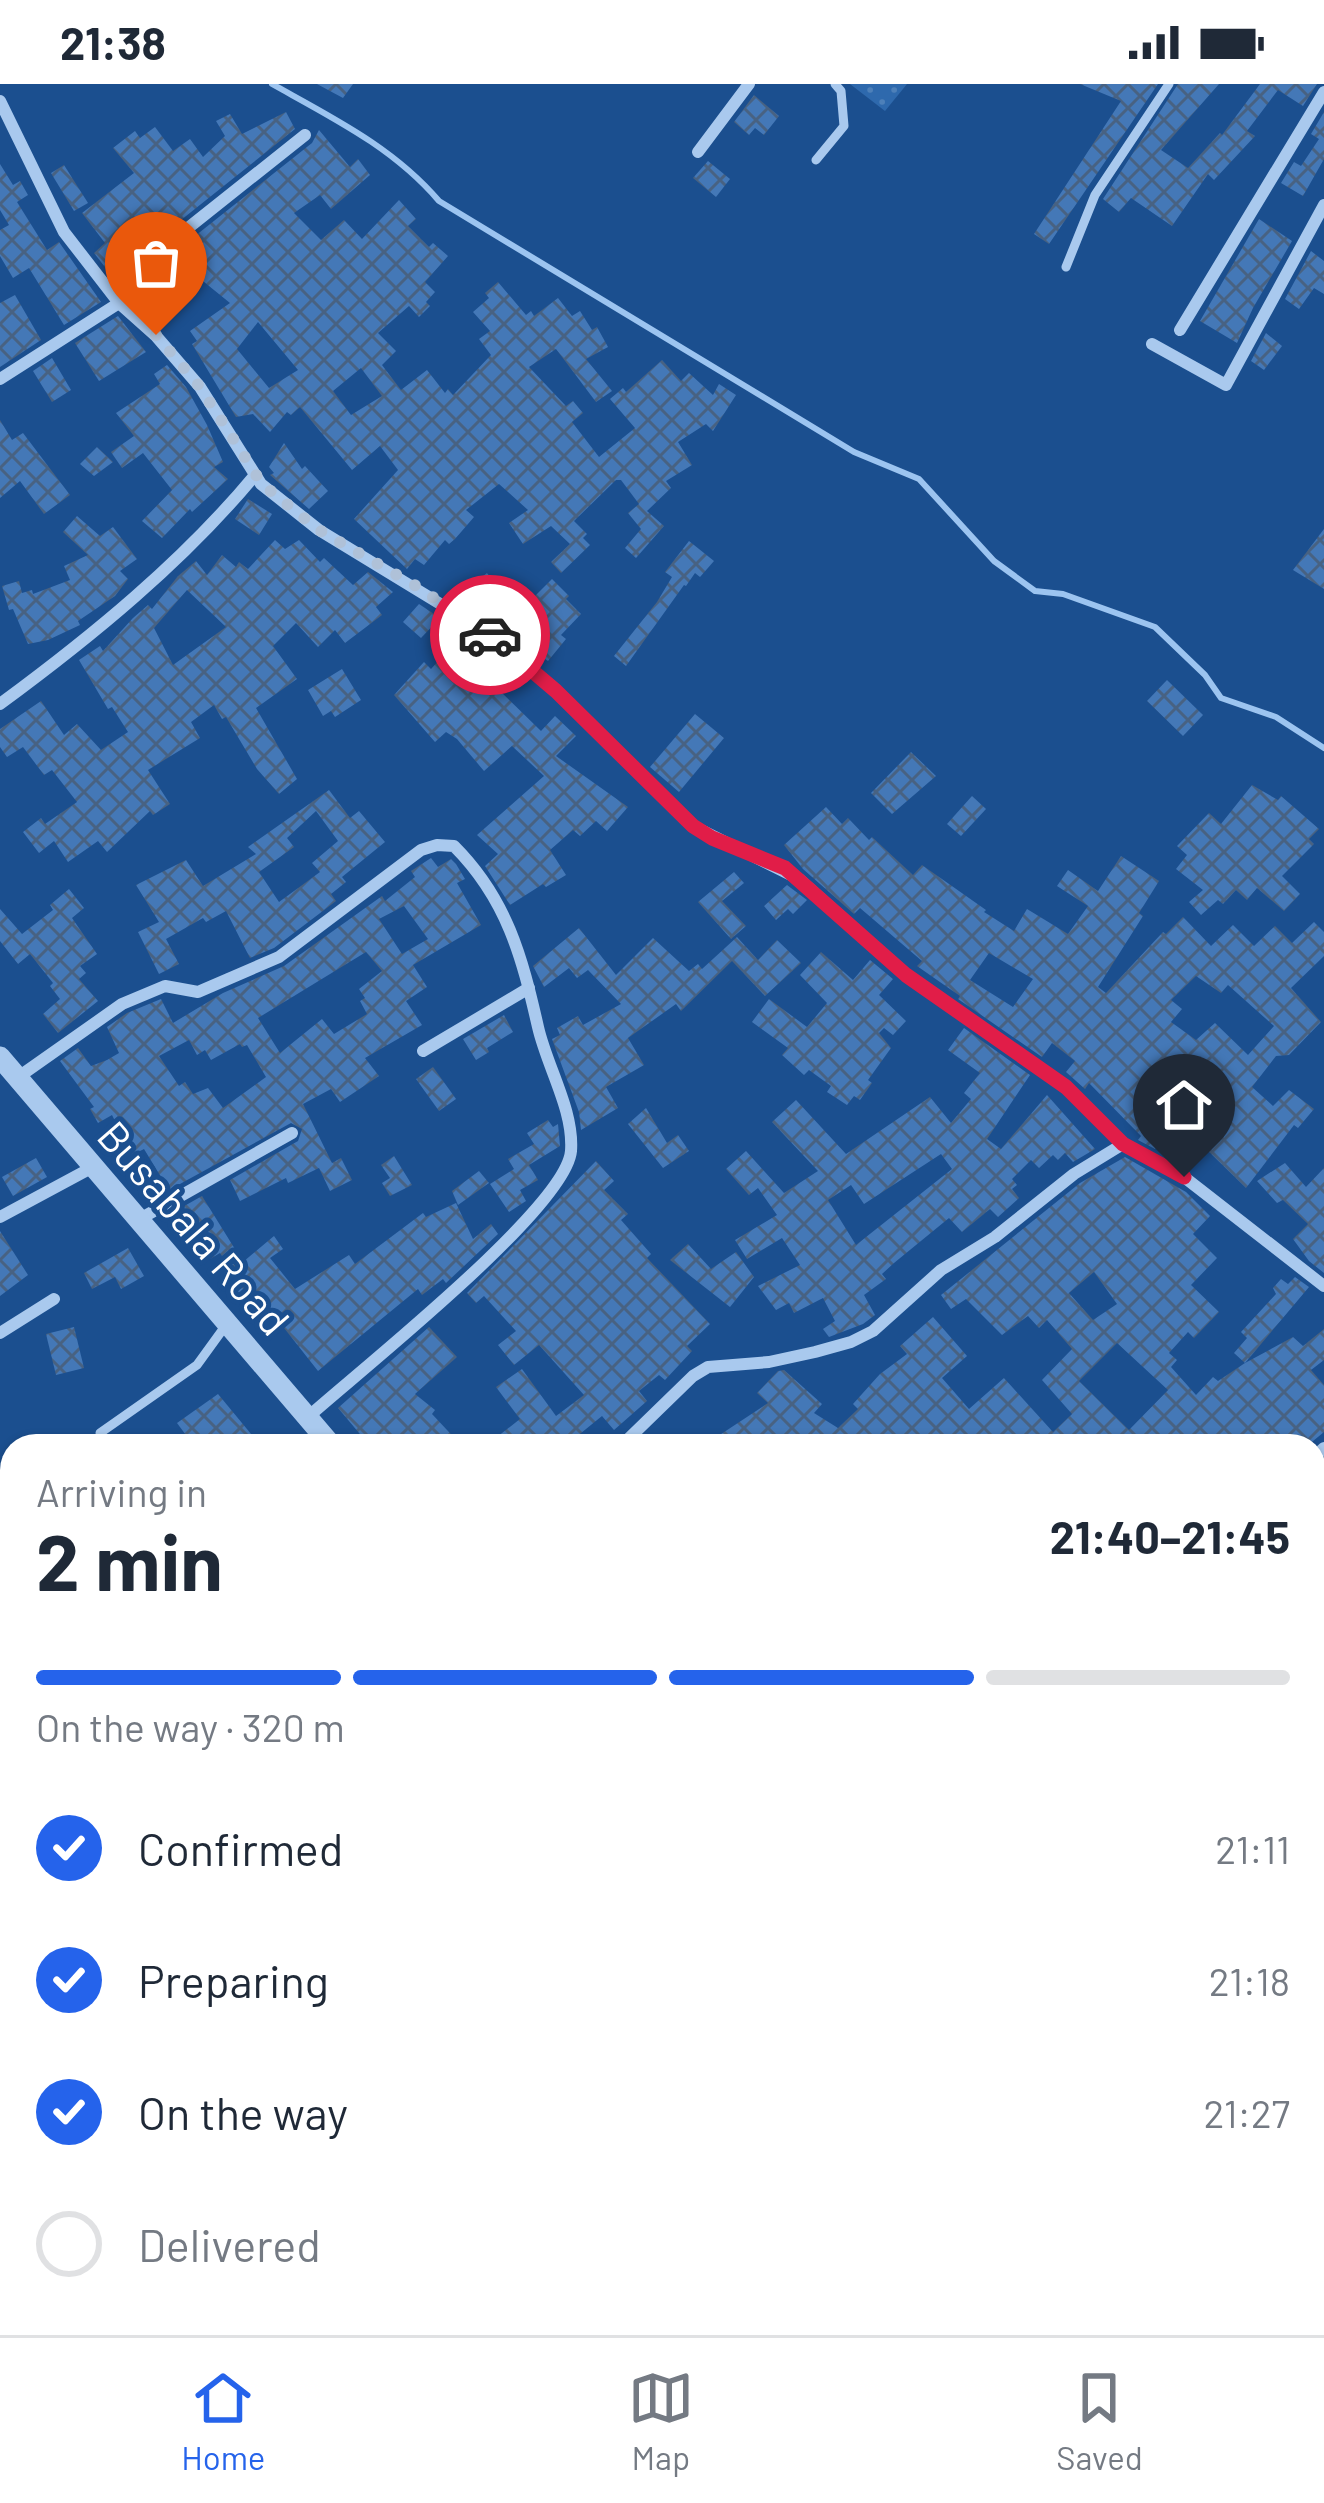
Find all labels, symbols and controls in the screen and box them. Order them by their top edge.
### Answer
text: 21:38 [60,15,166,69]
pin [105,212,207,335]
icon: bag [123,230,189,296]
courier [430,575,550,695]
icon: car [457,602,523,668]
pin [1133,1054,1235,1177]
icon: home [1151,1072,1217,1138]
street label: Busabala Road [89,1110,301,1344]
text: Arriving in [36,1468,207,1515]
text: 21:40–21:45 [1050,1509,1290,1563]
text: 2 min [36,1513,223,1607]
text: On the way · 320 m [36,1703,345,1750]
icon: check [36,1815,102,1881]
text: Confirmed [138,1821,343,1875]
text: 21:11 [1215,1825,1290,1872]
icon: check [36,1947,102,2013]
text: Preparing [138,1953,329,2007]
text: 21:18 [1209,1957,1290,2004]
icon: check [36,2079,102,2145]
text: On the way [138,2085,348,2139]
text: 21:27 [1203,2089,1290,2136]
text: Delivered [138,2217,321,2271]
tab: Home [181,2365,265,2477]
tab: Map [628,2365,694,2477]
tab: Saved [1056,2365,1143,2477]

